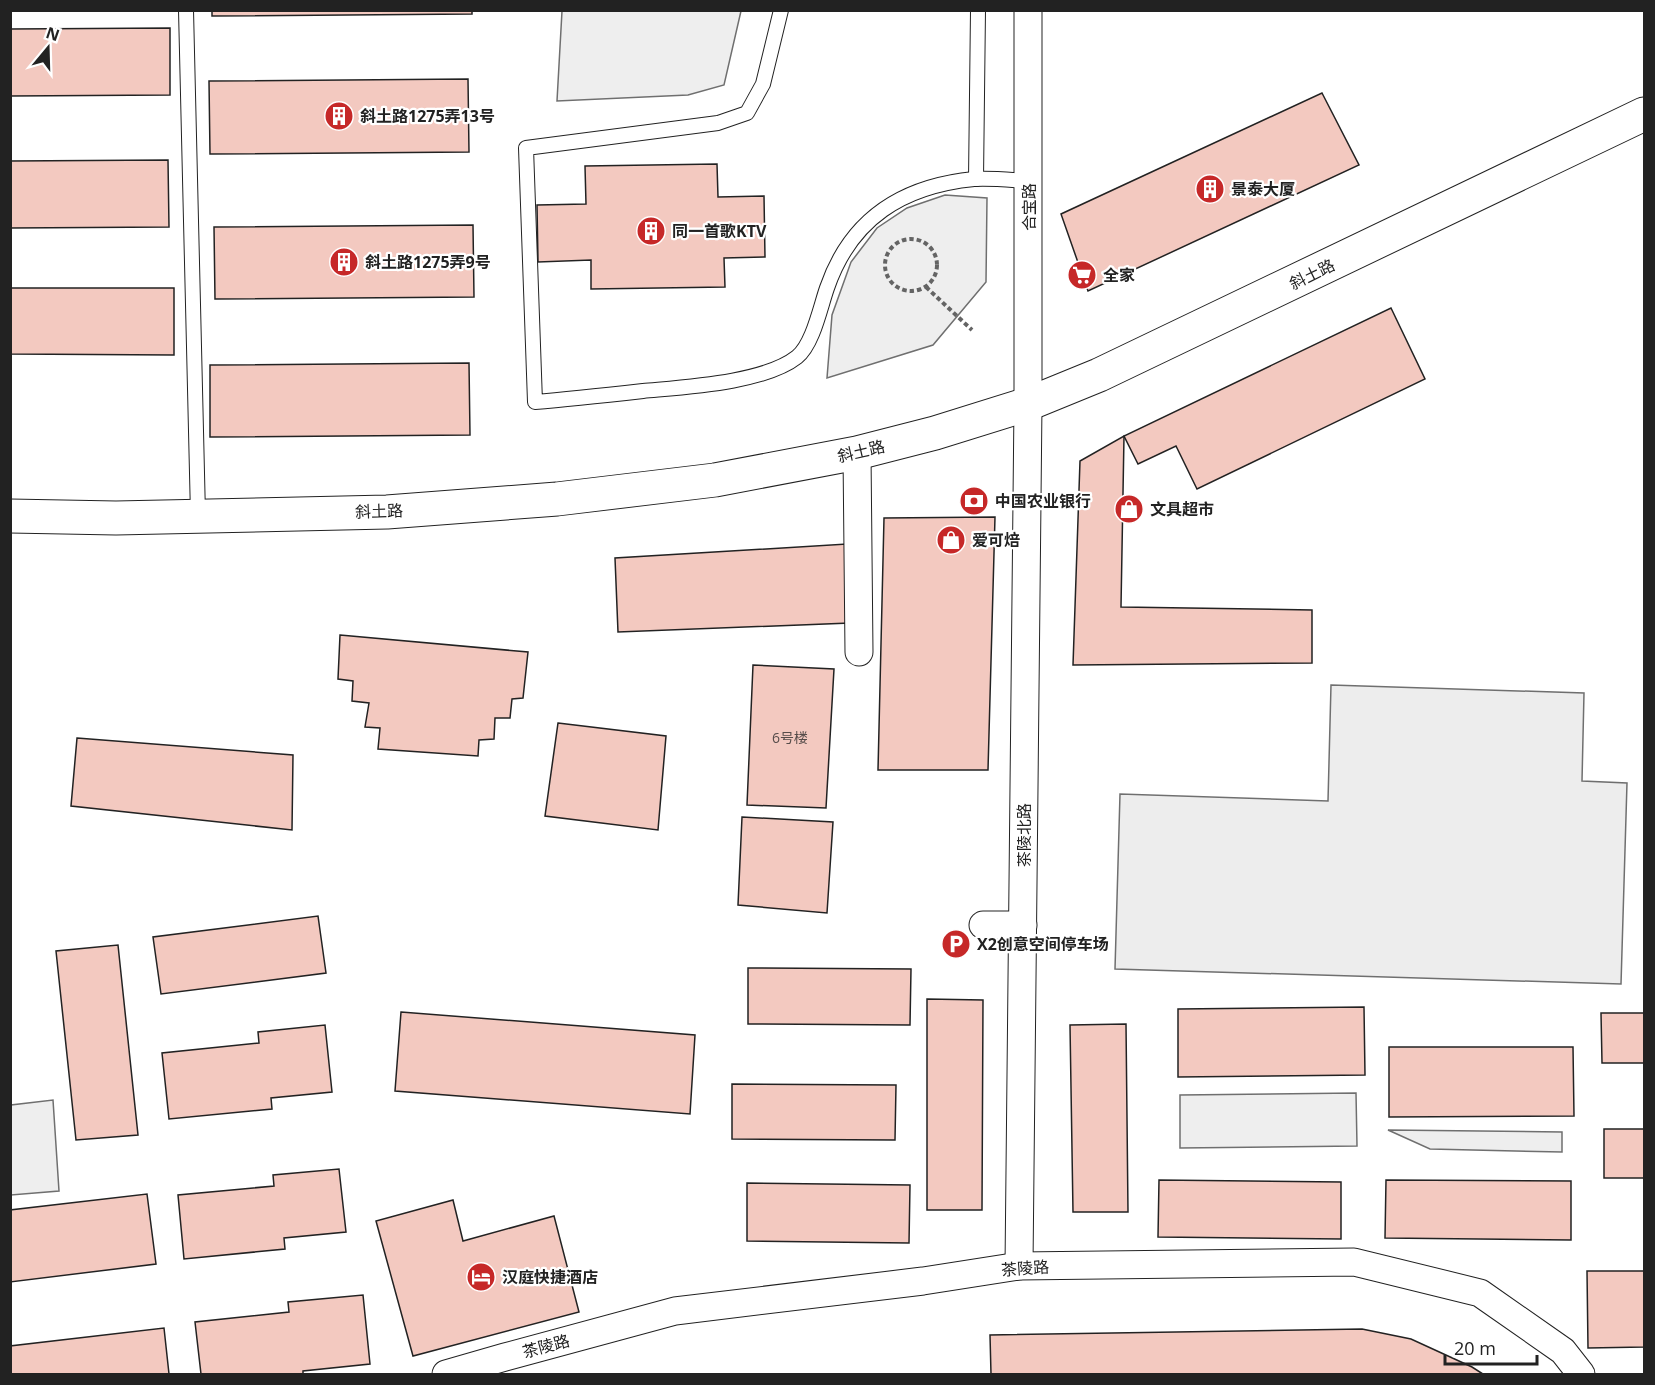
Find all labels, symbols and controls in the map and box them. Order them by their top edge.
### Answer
north arrow [18,18,78,78]
text: N [43,21,63,46]
building icon: 斜土路1275弄13号 [323,100,355,132]
place label: 斜土路1275弄13号 [360,105,495,127]
building icon: 景泰大厦 [1194,173,1226,205]
place label: 景泰大厦 [1231,178,1295,200]
street label: 合宝路 [1018,183,1040,231]
building icon: 同一首歌KTV [635,215,667,247]
place label: 同一首歌KTV [672,220,767,242]
building icon: 斜土路1275弄9号 [328,246,360,278]
place label: 斜土路1275弄9号 [365,251,491,273]
street label: 斜土路 [1286,254,1338,294]
supermarket icon: 全家 [1066,259,1098,291]
place label: 全家 [1103,264,1135,286]
street label: 斜土路 [835,435,887,467]
bank icon: 中国农业银行 [958,485,990,517]
place label: 中国农业银行 [995,490,1091,512]
shop icon: 文具超市 [1113,493,1145,525]
place label: 文具超市 [1150,498,1214,520]
street label: 斜土路 [355,499,403,523]
shop icon: 爱可焙 [935,524,967,556]
place label: 爱可焙 [972,529,1020,551]
house number: 6号楼 [772,728,808,747]
street label: 茶陵北路 [1013,803,1035,867]
parking icon: X2创意空间停车场 [940,928,972,960]
place label: X2创意空间停车场 [977,933,1109,955]
street label: 茶陵路 [1000,1255,1050,1281]
hotel icon: 汉庭快捷酒店 [465,1261,497,1293]
place label: 汉庭快捷酒店 [502,1266,598,1288]
scale bar [1445,1328,1536,1366]
street label: 茶陵路 [520,1329,572,1363]
text: 20 m [1454,1336,1496,1360]

